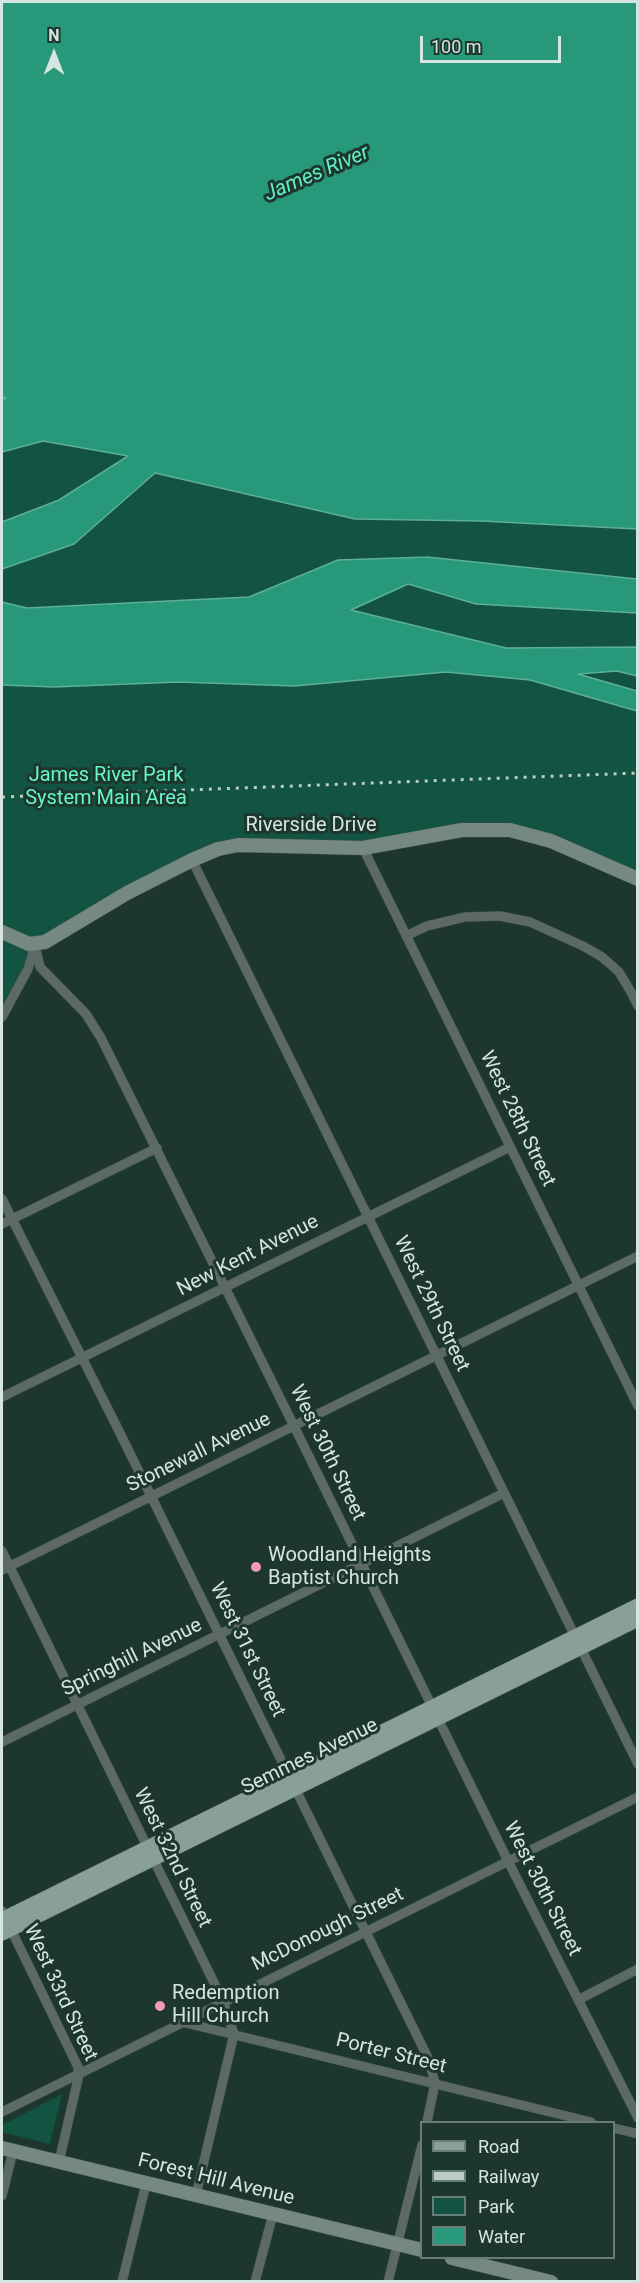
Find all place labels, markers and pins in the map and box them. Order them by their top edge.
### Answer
place label: Woodland Heights Baptist Church [268,1544,431,1591]
marker: Woodland Heights Baptist Church [249,1560,263,1574]
place label: Redemption Hill Church [172,1982,279,2029]
marker: Redemption Hill Church [153,1999,167,2013]

